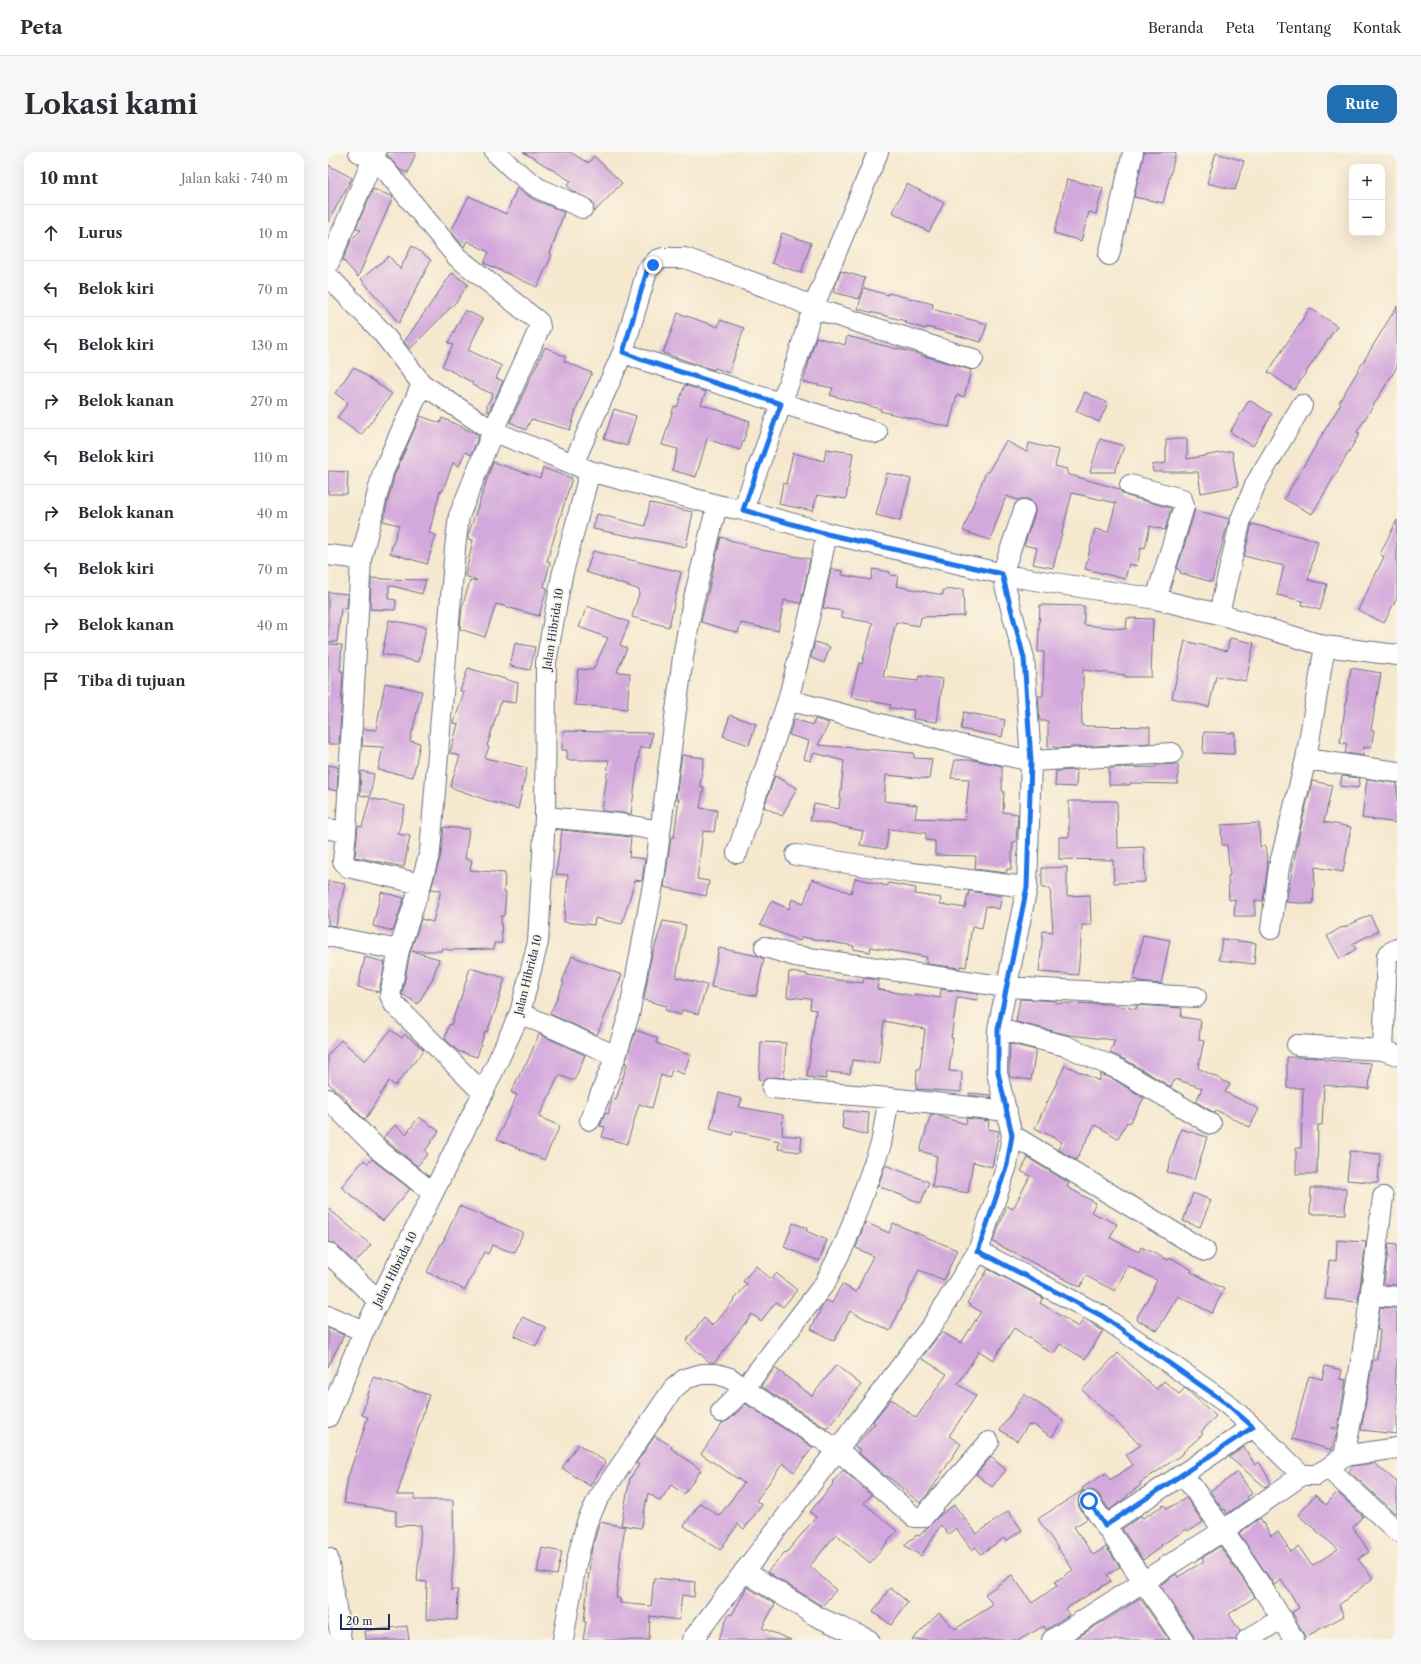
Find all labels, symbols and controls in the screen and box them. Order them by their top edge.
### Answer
text: Peta [20,16,63,39]
text: Beranda [1148,19,1204,37]
text: Peta [1226,19,1255,37]
text: Tentang [1277,19,1331,37]
text: Kontak [1353,19,1401,37]
button: Rute [1327,85,1397,123]
text: Lokasi kami [24,87,198,121]
map controls [1349,164,1385,236]
button: + [1349,164,1385,200]
text: 10 mnt [40,168,98,188]
text: Jalan kaki · 740 m [181,170,288,186]
button: − [1349,200,1385,236]
icon: ahead [40,222,62,244]
text: Lurus [78,223,123,242]
text: 10 m [259,225,288,241]
route end [644,256,662,274]
icon: left [40,278,62,300]
text: Belok kiri [78,279,154,298]
text: 70 m [258,281,288,297]
icon: left [40,334,62,356]
text: Belok kiri [78,335,154,354]
text: 130 m [252,337,288,353]
icon: right [40,390,62,412]
text: Belok kanan [78,391,174,410]
text: 270 m [250,393,288,409]
icon: left [40,446,62,468]
text: Belok kiri [78,447,154,466]
text: 110 m [253,449,288,465]
icon: right [40,502,62,524]
text: Belok kanan [78,503,174,522]
text: 40 m [257,505,288,521]
icon: left [40,558,62,580]
text: Belok kiri [78,559,154,578]
text: 70 m [258,561,288,577]
street label: Jalan Hibrida 10 [539,587,566,673]
icon: right [40,614,62,636]
text: Belok kanan [78,615,174,634]
text: 40 m [257,617,288,633]
icon: arrive [40,670,62,692]
text: Tiba di tujuan [78,671,186,690]
street label: Jalan Hibrida 10 [511,933,545,1019]
street label: Jalan Hibrida 10 [369,1229,420,1311]
route start [1080,1492,1098,1510]
scale bar [340,1612,390,1631]
text: 20 m [346,1614,372,1628]

